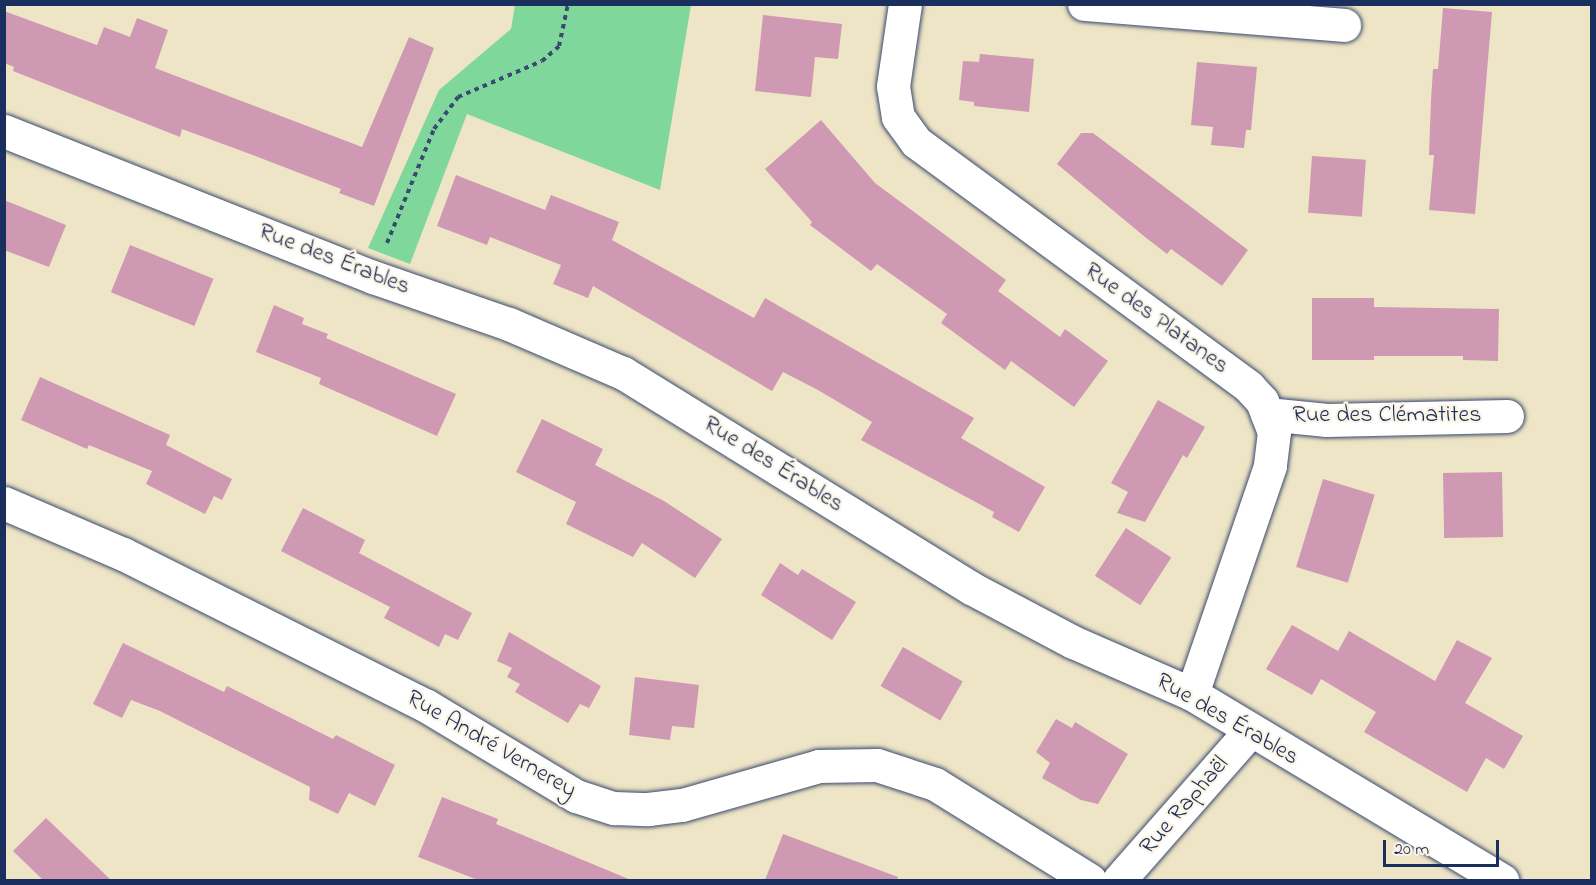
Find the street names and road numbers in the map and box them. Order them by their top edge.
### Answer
street label: Rue des Érables [254,218,414,302]
street label: Rue des Platanes [1078,257,1234,381]
street label: Rue des Clématites [1292,402,1482,430]
street label: Rue des Érables [698,410,848,520]
street label: Rue des Érables [1151,668,1303,772]
street label: Rue André Vernerey [401,685,581,805]
street label: Rue Raphaël [1134,751,1236,861]

